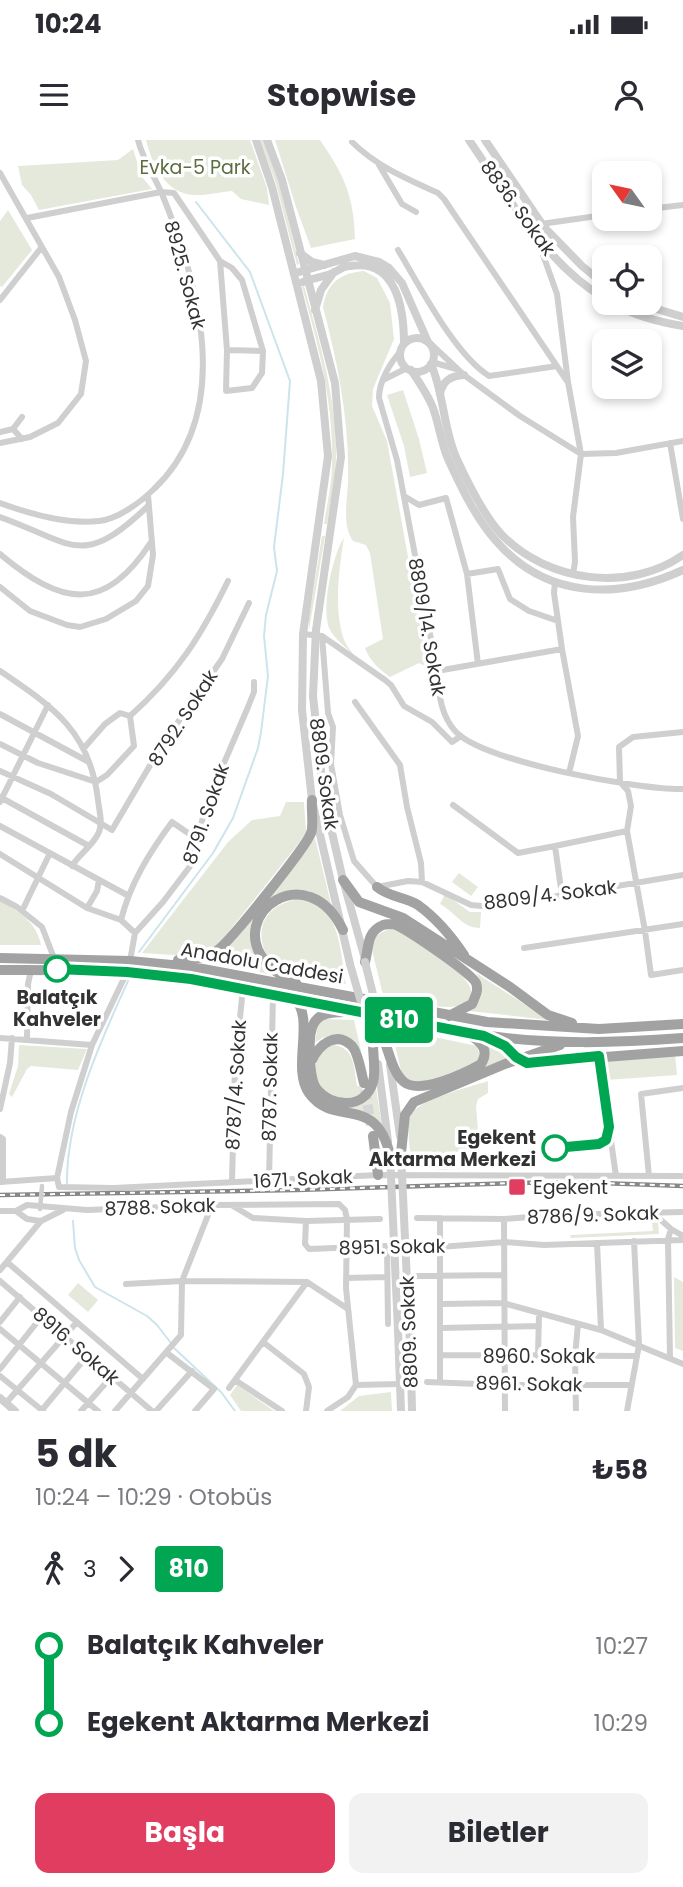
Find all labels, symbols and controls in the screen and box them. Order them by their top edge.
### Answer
text: 10:24 [35,6,102,42]
text: Stopwise [267,72,416,117]
icon: menu [35,76,73,114]
icon: person [610,76,648,114]
park label: Evka-5 Park [139,154,251,181]
street label: 8836. Sokak [474,155,562,261]
north arrow [592,161,662,231]
map controls [592,161,662,399]
street label: 8925. Sokak [158,218,213,333]
button: locate [592,245,662,315]
button: layers [592,329,662,399]
street label: 8809/14. Sokak [402,556,452,698]
street label: 8792. Sokak [142,664,224,772]
street label: 8809. Sokak [303,716,345,832]
street label: 8791. Sokak [176,760,236,868]
street label: 8809/4. Sokak [482,873,618,917]
street label: Anadolu Caddesi [179,935,345,991]
marker: Balatçık Kahveler [44,956,70,982]
place label: Balatçık Kahveler [13,984,101,1033]
line badge: 810 [359,997,439,1043]
text: 810 [379,1003,419,1036]
street label: 8787/4. Sokak [219,1019,253,1151]
street label: 8787. Sokak [256,1032,284,1142]
place label: Egekent Aktarma Merkezi [369,1124,536,1173]
marker: Egekent Aktarma Merkezi [542,1135,568,1161]
street label: 1671. Sokak [253,1163,354,1195]
place label: Egekent [533,1174,608,1201]
marker: Egekent [507,1177,527,1197]
street label: 8788. Sokak [104,1192,216,1222]
street label: 8786/9. Sokak [526,1199,660,1231]
street label: 8951. Sokak [338,1233,446,1261]
street label: 8809. Sokak [394,1275,424,1389]
street label: 8916. Sokak [27,1301,125,1391]
street label: 8960. Sokak [483,1343,596,1370]
street label: 8961. Sokak [475,1370,583,1398]
text: 5 dk [35,1427,117,1480]
text: ₺58 [593,1452,648,1488]
text: 10:24 – 10:29 · Otobüs [35,1481,272,1513]
icon: walk [35,1550,73,1588]
icon: forward [107,1550,145,1588]
text: 810 [169,1552,209,1585]
text: 3 [83,1553,97,1585]
text: Balatçık Kahveler [87,1627,324,1663]
text: 10:27 [596,1630,648,1662]
text: Egekent Aktarma Merkezi [87,1704,429,1740]
text: 10:29 [594,1707,648,1739]
button: Başla [35,1793,335,1873]
button: Biletler [349,1793,648,1873]

